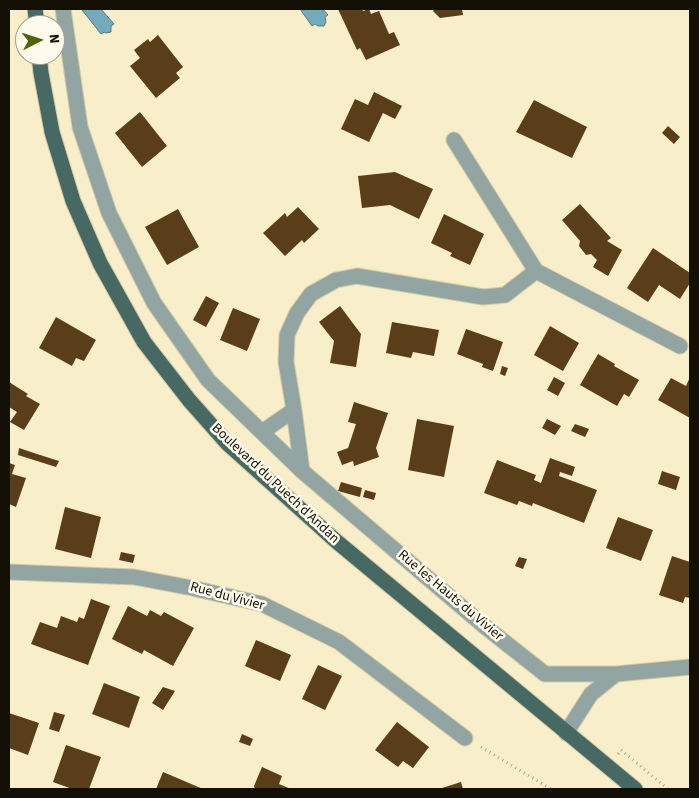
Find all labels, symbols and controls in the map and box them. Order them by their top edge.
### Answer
north arrow [15,15,65,65]
text: N [44,33,64,44]
street label: Boulevard du Puech d'Andan [208,420,342,548]
street label: Rue les Hauts du Vivier [394,547,506,645]
street label: Rue du Vivier [188,579,266,615]

